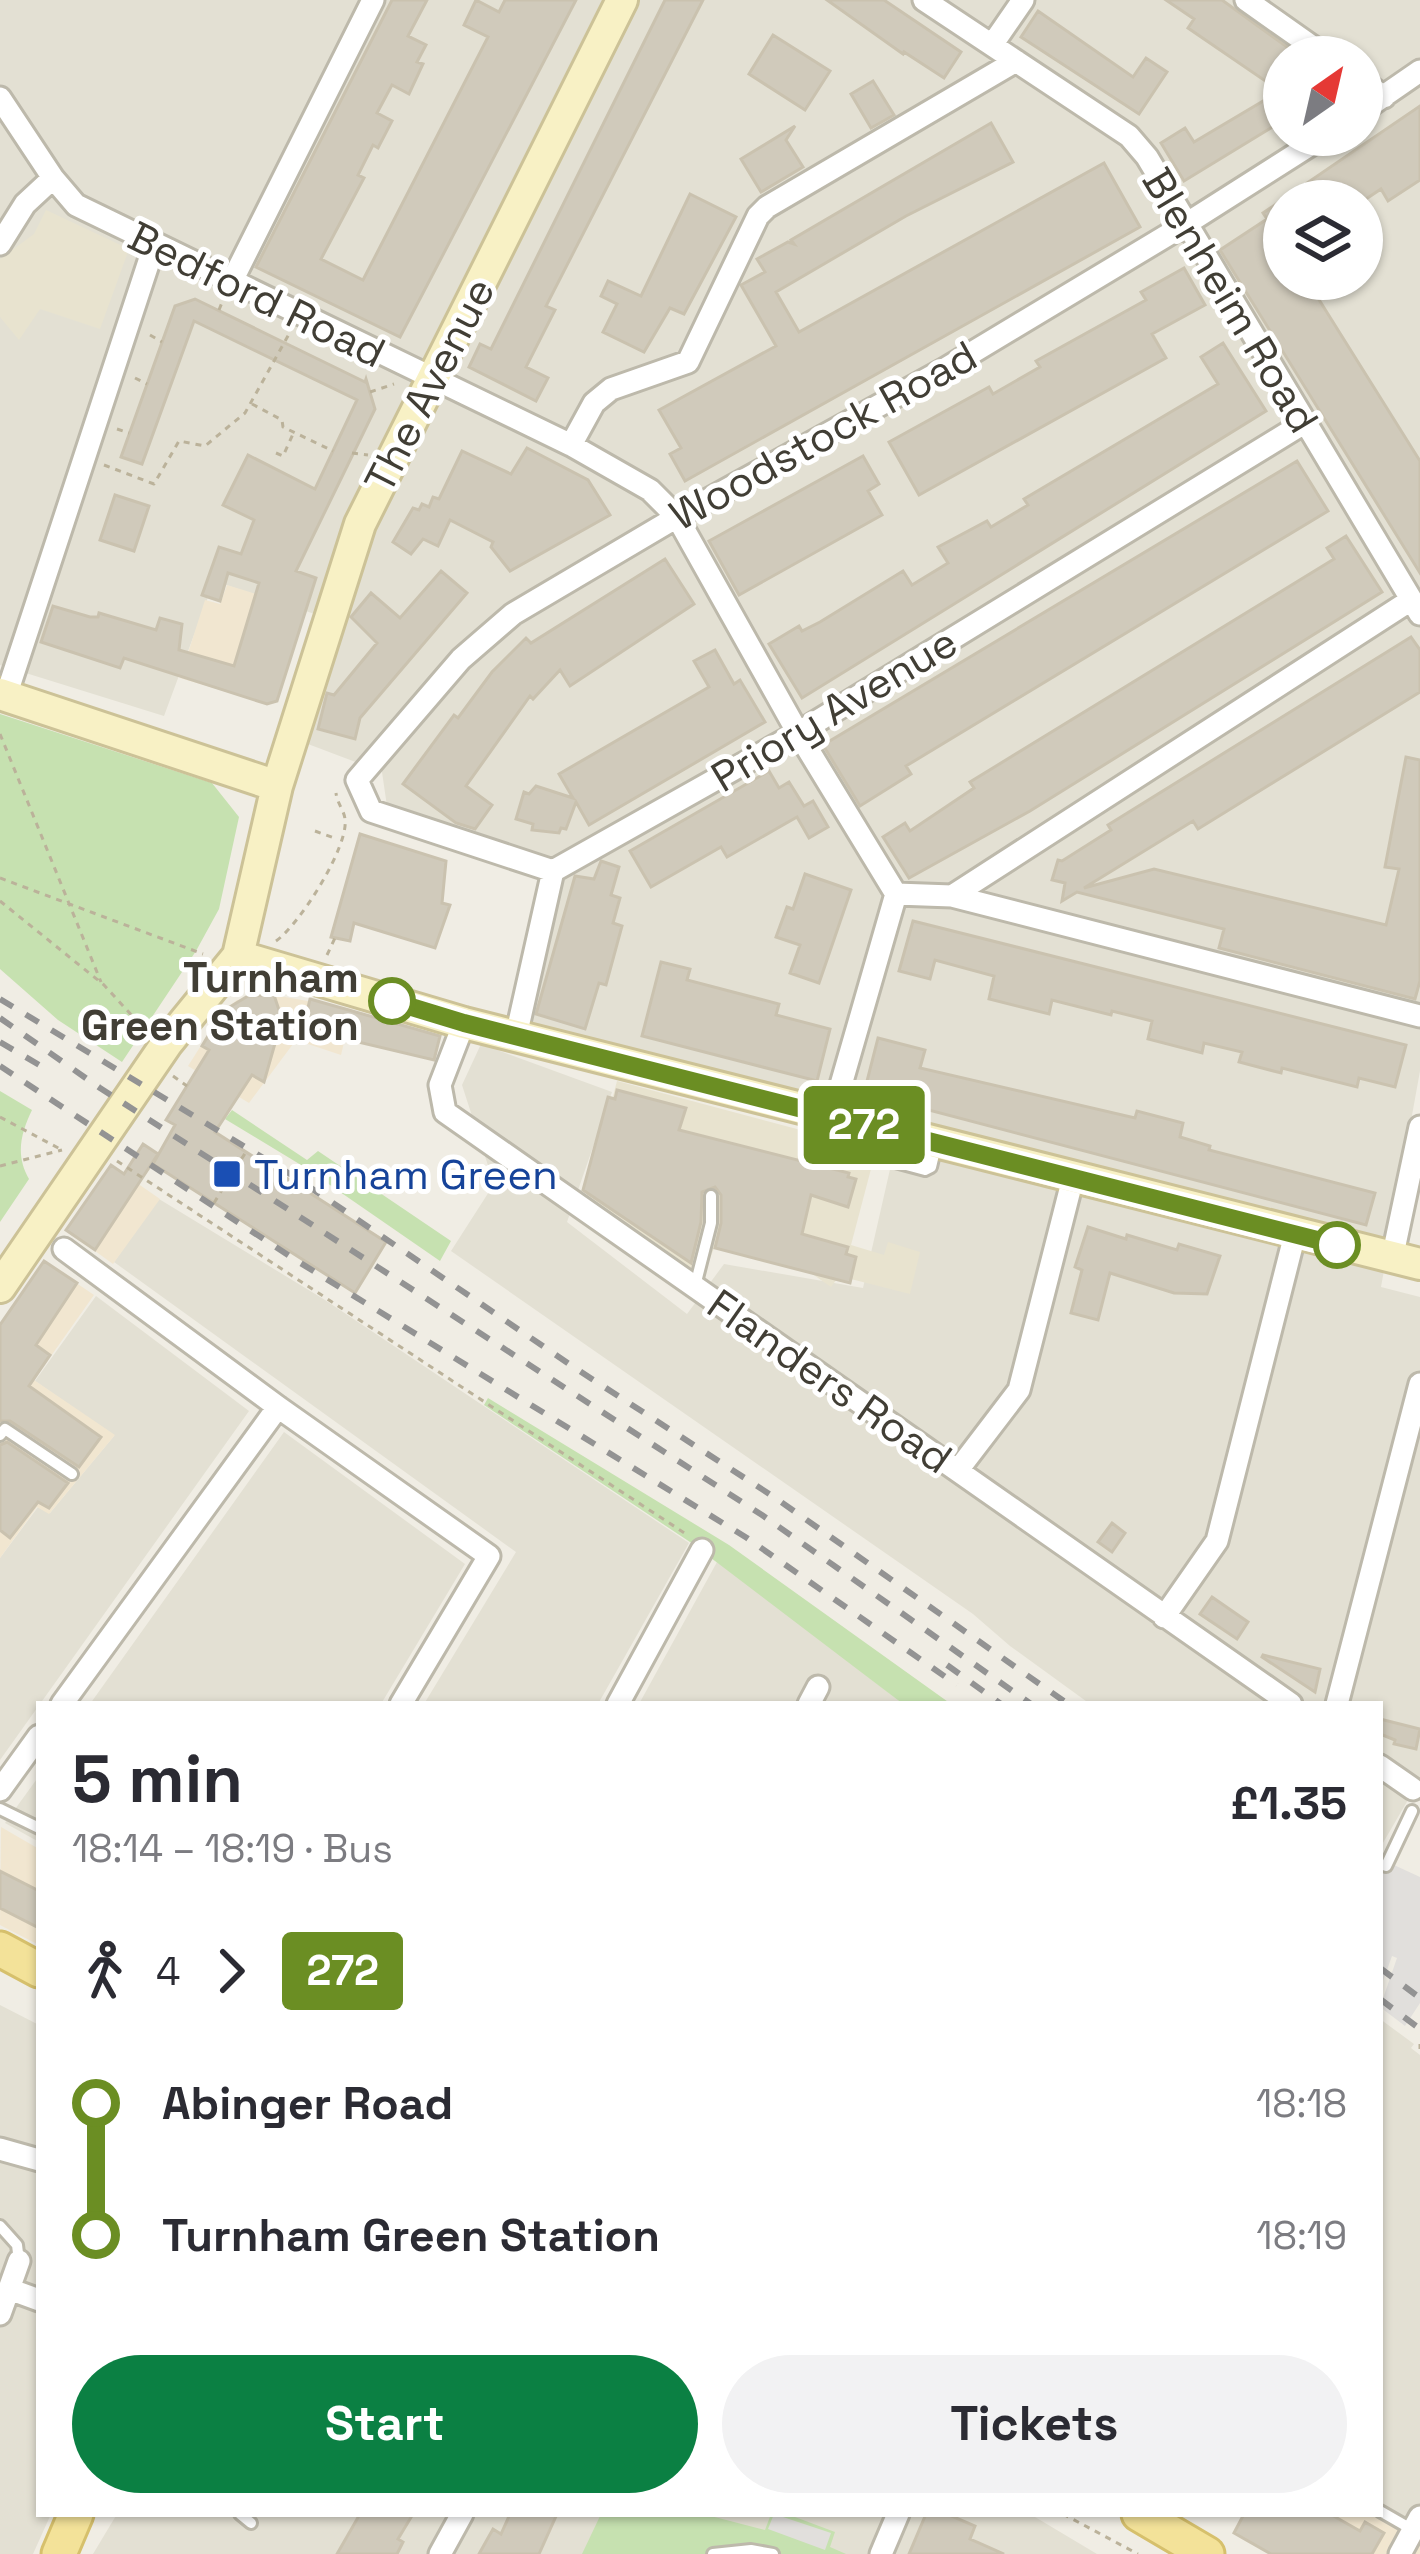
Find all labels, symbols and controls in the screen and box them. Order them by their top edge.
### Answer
north arrow [1263,36,1383,156]
map controls [1263,36,1383,300]
street label: Blenheim Road [1131,158,1330,442]
button: layers [1263,180,1383,300]
street label: Bedford Road [120,209,394,379]
street label: The Avenue [353,269,506,501]
street label: Woodstock Road [660,329,986,542]
street label: Priory Avenue [702,615,967,804]
place label: Turnham Green Station [81,951,359,1052]
marker: Turnham Green Station [370,979,414,1023]
line badge: 272 [795,1086,933,1164]
text: 272 [828,1098,900,1151]
place label: Turnham Green [254,1148,558,1201]
marker: Turnham Green [211,1158,243,1190]
unlabelled marker [1315,1223,1359,1267]
street label: Flanders Road [697,1278,962,1485]
text: 5 min [72,1737,243,1821]
text: £1.35 [1230,1775,1347,1832]
text: 18:14 – 18:19 · Bus [72,1824,393,1873]
icon: walk [72,1938,138,2004]
icon: forward [198,1938,264,2004]
text: 272 [306,1944,379,1997]
text: 4 [156,1947,180,1996]
text: Abinger Road [162,2075,453,2132]
text: 18:18 [1256,2079,1347,2128]
text: Turnham Green Station [162,2207,660,2264]
text: 18:19 [1256,2211,1347,2260]
button: Start [72,2355,698,2493]
button: Tickets [722,2355,1347,2493]

